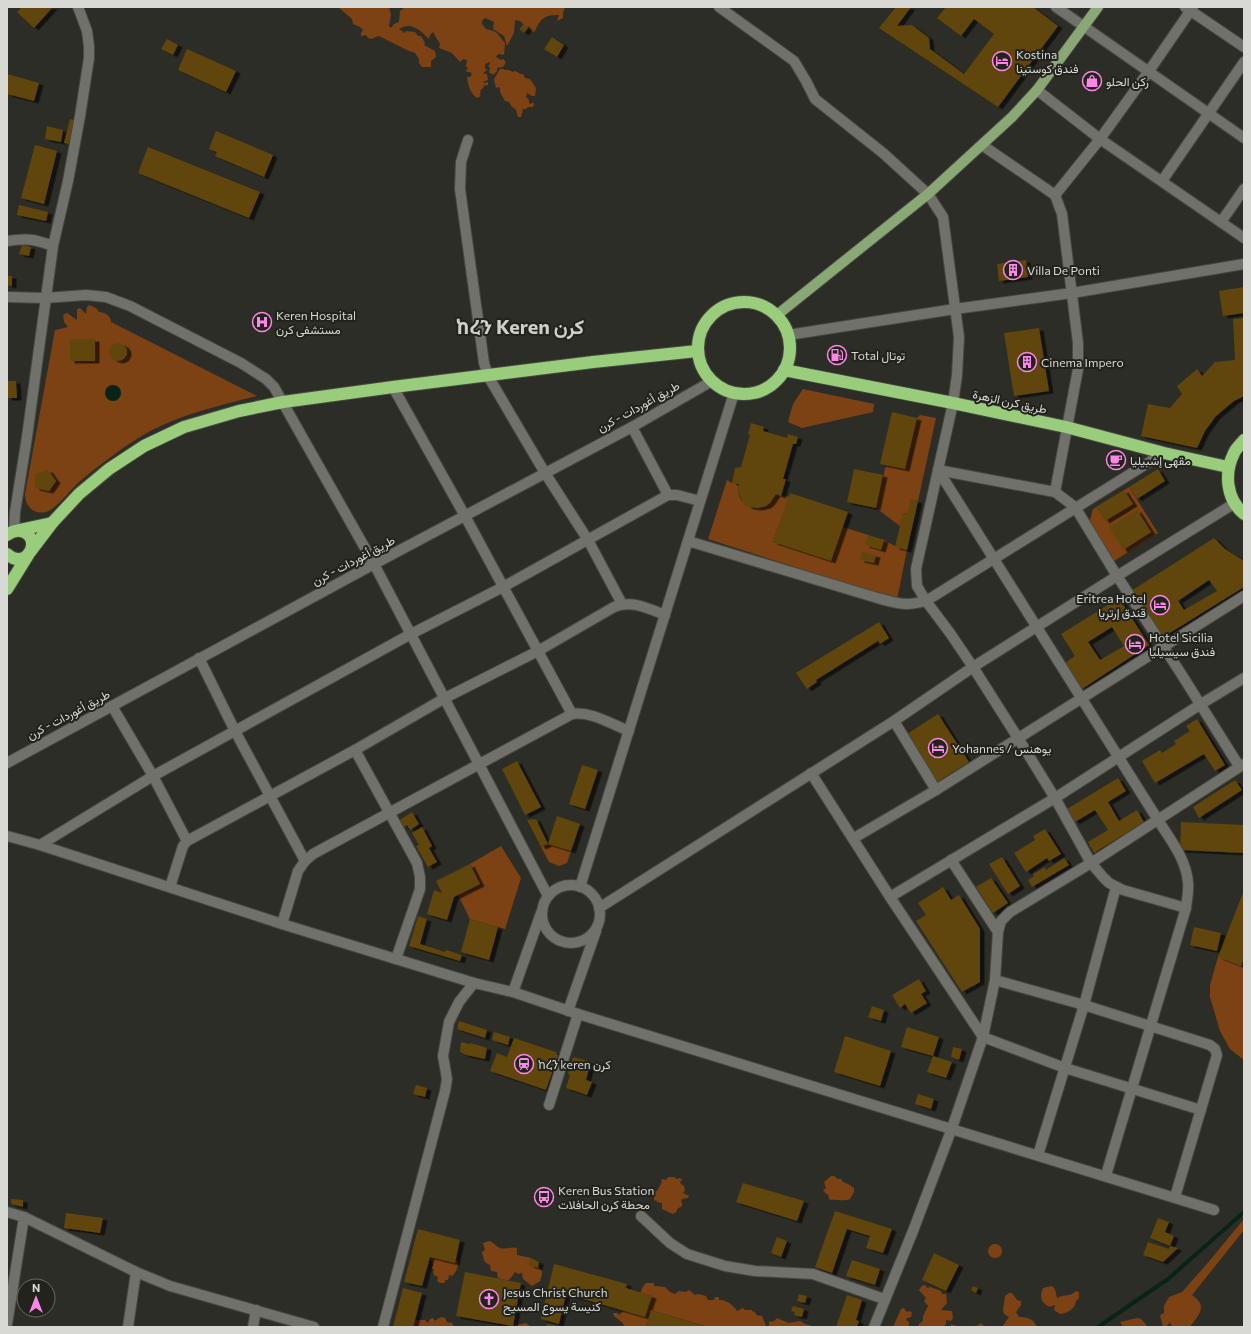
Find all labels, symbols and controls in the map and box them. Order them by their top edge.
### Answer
place label: Kostina فندق كوستينا [1016,47,1078,77]
hotel icon: Kostina فندق كوستينا [991,50,1013,72]
shop icon: ركن الحلو [1081,70,1103,92]
place label: ركن الحلو [1106,74,1149,90]
building icon: Villa De Ponti [1002,259,1024,281]
place label: Villa De Ponti [1027,263,1100,277]
place label: Keren Hospital مستشفى كرن [276,308,356,338]
hospital icon: Keren Hospital مستشفى كرن [251,311,273,333]
district label: ከረን Keren كرن [456,314,584,340]
fuel station icon: Total توتال [826,344,848,366]
place label: Total توتال [851,348,906,364]
building icon: Cinema Impero [1016,351,1038,373]
place label: Cinema Impero [1041,355,1124,369]
street label: طريق أغوردات - كرن [594,378,683,436]
street label: طريق كرن الزهرة [971,386,1048,418]
cafe icon: مقهى إشبيليا [1105,449,1127,471]
place label: مقهى إشبيليا [1130,453,1191,469]
street label: طريق أغوردات - كرن [309,532,398,589]
place label: Eritrea Hotel قندق إرتريا [1076,591,1146,621]
hotel icon: Eritrea Hotel قندق إرتريا [1149,594,1171,616]
place label: Hotel Sicilia فندق سيسيليا [1149,630,1215,659]
hotel icon: Hotel Sicilia فندق سيسيليا [1124,633,1146,655]
street label: طريق أغوردات - كرن [24,686,113,743]
hotel icon: Yohannes / يوهنس [927,737,949,759]
place label: Yohannes / يوهنس [952,741,1051,757]
station icon: ከረን keren كرن [513,1053,535,1075]
place label: ከረን keren كرن [538,1057,611,1073]
place label: Keren Bus Station محطة كرن الحافلات [558,1183,654,1213]
bus stop icon: Keren Bus Station محطة كرن الحافلات [533,1186,555,1208]
north arrow [16,1278,56,1318]
text: N [32,1281,40,1294]
place label: Jesus Christ Church كنيسة يسوع المسيح [503,1285,608,1316]
church icon: Jesus Christ Church كنيسة يسوع المسيح [478,1288,500,1310]

